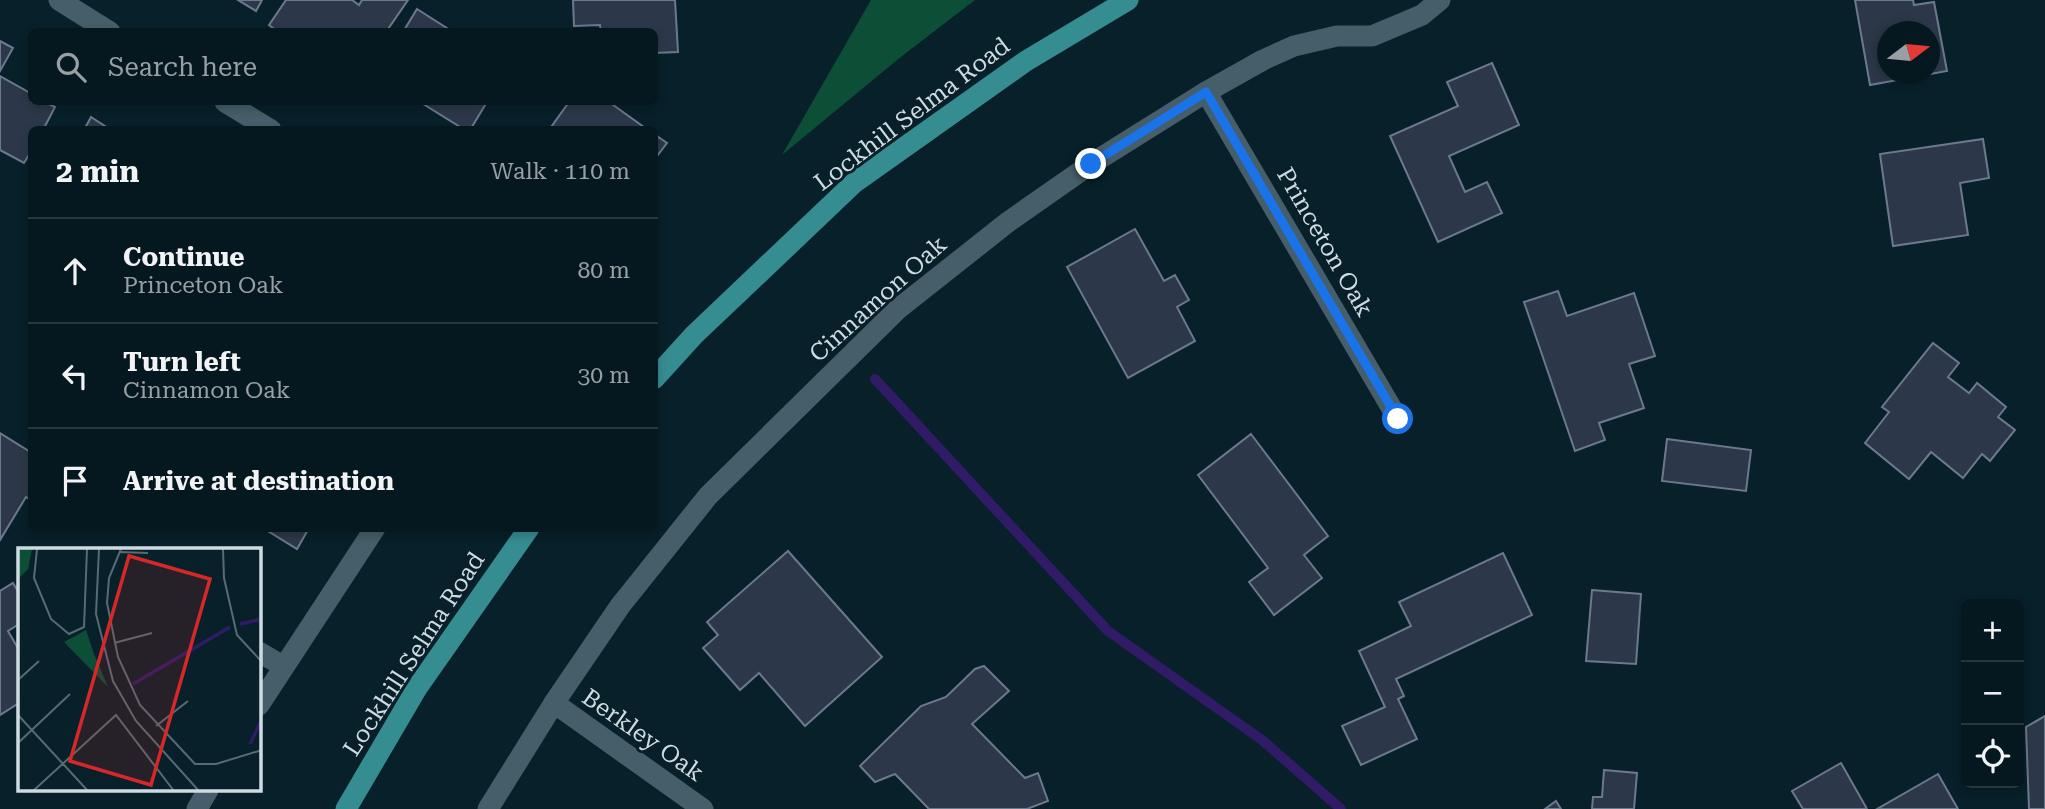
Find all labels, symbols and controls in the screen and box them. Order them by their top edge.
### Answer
north arrow [1877,21,1940,84]
search box [28,28,658,105]
street label: Lockhill Selma Road [809,31,1015,197]
icon: search [52,48,90,86]
text: Search here [108,52,257,82]
route end [1075,148,1106,179]
text: 2 min [56,154,139,189]
text: Walk · 110 m [491,158,630,185]
street label: Princeton Oak [1271,163,1379,321]
street label: Cinnamon Oak [804,230,952,368]
text: Continue [123,242,245,272]
icon: ahead [56,252,94,290]
text: 80 m [577,257,630,284]
text: Princeton Oak [123,272,283,299]
text: Turn left [123,347,241,377]
icon: left [56,357,94,395]
text: 30 m [577,362,630,389]
text: Cinnamon Oak [123,377,290,404]
route start [1382,403,1413,434]
icon: arrive [56,462,94,500]
text: Arrive at destination [123,466,394,496]
street label: Lockhill Selma Road [338,547,490,761]
inset map [18,548,261,792]
map controls [1961,599,2024,788]
button: + [1961,599,2024,662]
button: − [1961,662,2024,725]
street label: Berkley Oak [577,683,709,787]
button: locate [1961,725,2024,788]

